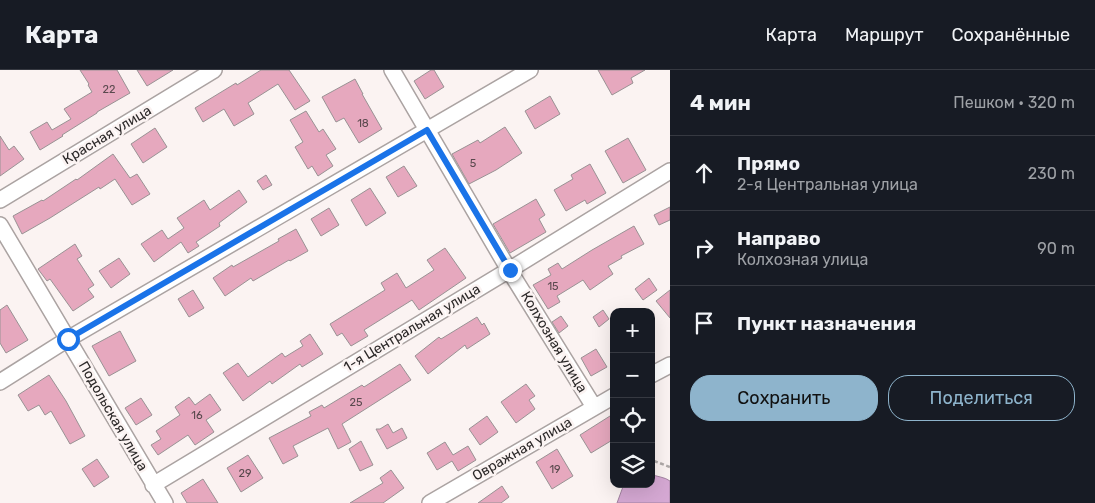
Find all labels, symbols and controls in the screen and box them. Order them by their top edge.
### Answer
text: Карта [25,21,98,49]
text: Карта [766,24,817,46]
text: Маршрут [845,24,924,46]
text: Сохранённые [952,24,1070,46]
house number: 22 [103,83,115,96]
text: 4 мин [690,90,751,115]
text: Пешком · 320 m [953,93,1075,112]
street label: Красная улица [60,102,154,168]
house number: 18 [357,117,369,130]
text: Прямо [737,152,800,175]
house number: 5 [470,157,477,170]
icon: ahead [690,159,718,187]
text: 230 m [1028,164,1075,183]
text: 2-я Центральная улица [737,175,918,194]
text: Направо [737,227,821,250]
icon: right [690,234,718,262]
text: 90 m [1037,239,1075,258]
text: Колхозная улица [737,250,868,269]
route end [499,259,522,282]
street label: 1-я Центральная улица [341,280,483,376]
house number: 15 [547,280,559,293]
street label: Колхозная улица [517,288,591,396]
map controls [610,308,655,488]
button: + [610,308,655,353]
icon: arrive [690,309,718,337]
text: Пункт назначения [737,312,916,335]
route start [57,328,80,351]
button: − [610,353,655,398]
street label: Подольская улица [75,358,151,474]
button: Сохранить [690,375,878,421]
button: Поделиться [888,375,1075,421]
house number: 25 [350,396,363,409]
button: locate [610,398,655,443]
house number: 16 [191,409,203,422]
street label: Овражная улица [469,414,575,484]
button: layers [610,443,655,488]
house number: 19 [549,463,561,476]
house number: 29 [239,467,251,480]

